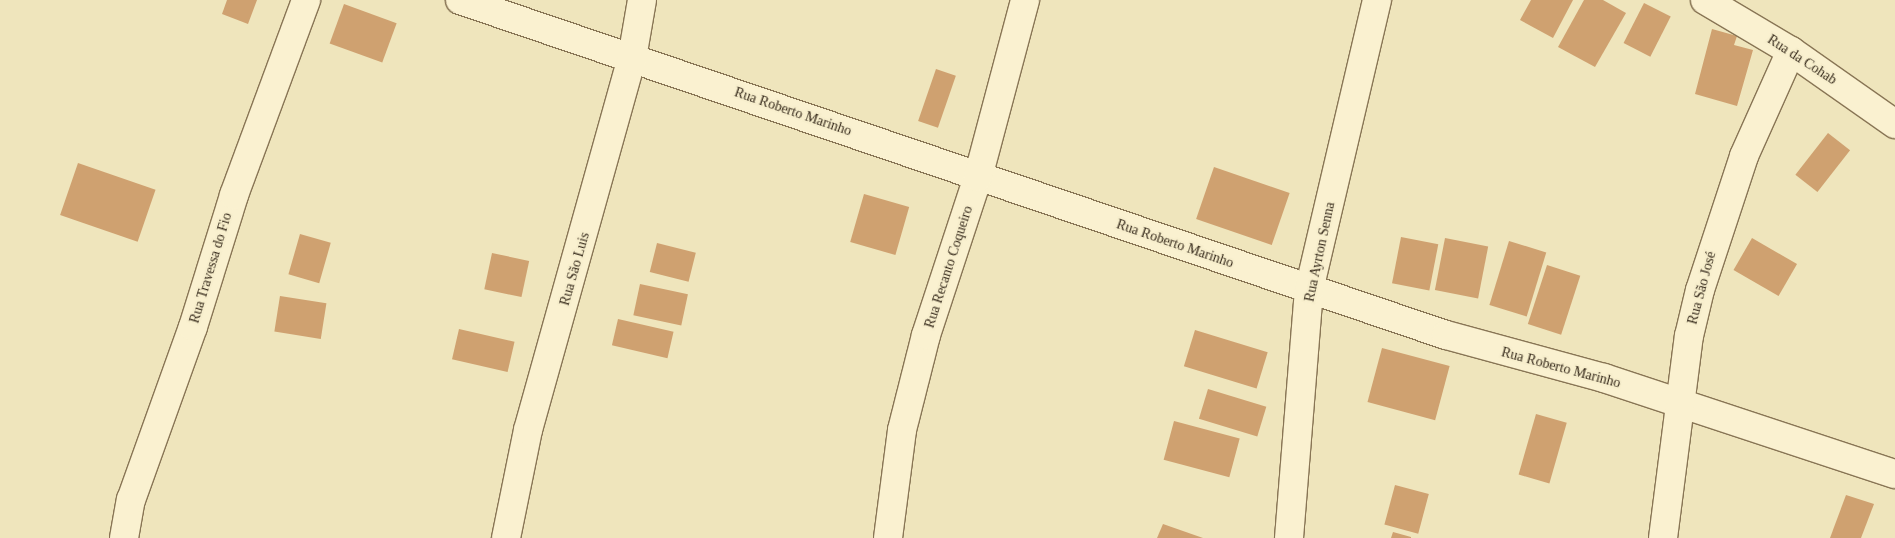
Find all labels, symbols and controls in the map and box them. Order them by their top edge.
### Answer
street label: Rua da Cohab [1764,31,1840,89]
street label: Rua Roberto Marinho [732,84,854,140]
street label: Rua Ayrton Senna [1301,200,1339,304]
street label: Rua Recanto Coqueiro [921,204,977,330]
street label: Rua Travessa do Fio [186,211,236,325]
street label: Rua Roberto Marinho [1114,216,1236,272]
street label: Rua São Luis [557,230,593,308]
street label: Rua São José [1684,250,1720,326]
street label: Rua Roberto Marinho [1499,344,1623,392]

